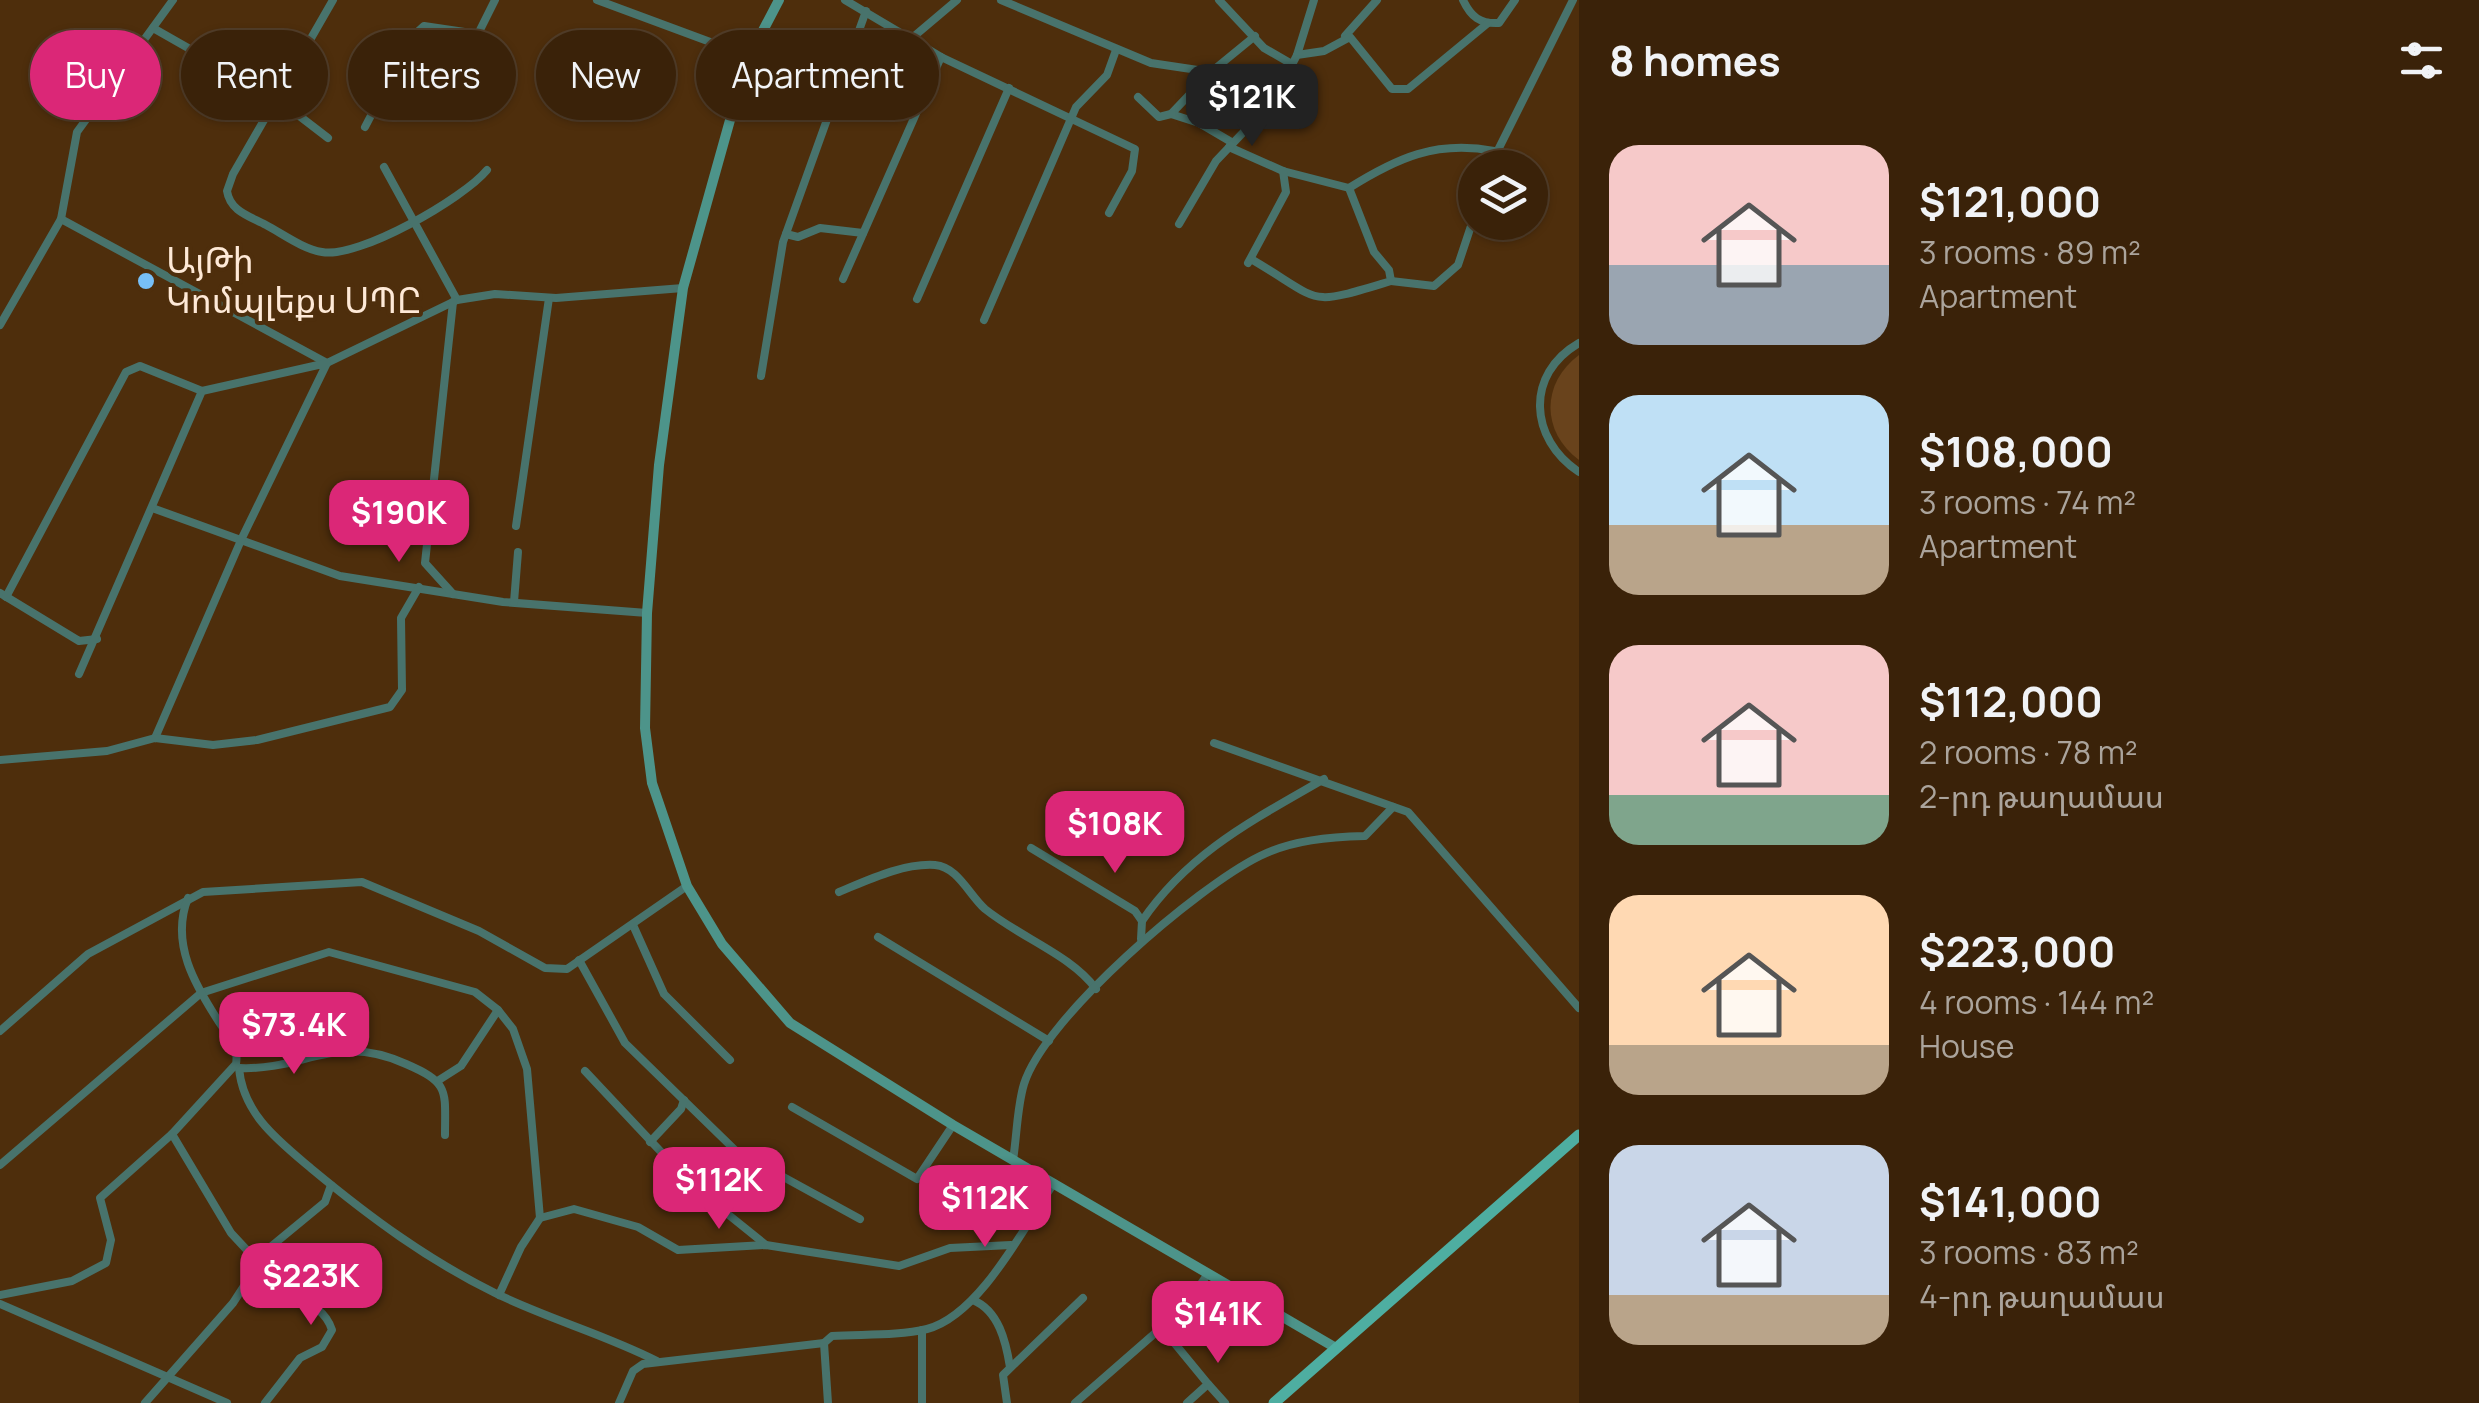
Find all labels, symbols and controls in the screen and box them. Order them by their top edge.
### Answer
chip: Buy [30,30,161,120]
chip: Rent [181,30,328,120]
chip: Filters [348,30,516,120]
chip: New [536,30,676,120]
chip: Apartment [696,30,939,120]
text: 8 homes [1609,31,1781,89]
icon: filters [2394,33,2449,88]
pin: $121K [1182,64,1322,149]
text: $121K [1208,74,1296,118]
map controls [1458,150,1548,240]
button: layers [1458,150,1548,240]
text: $121,000 [1919,172,2101,230]
icon: home [1689,185,1809,305]
text: 3 rooms · 89 m² [1919,230,2141,274]
place label: ԱյԹի Կոմպլեքս ՍՊԸ [166,236,421,324]
marker: ԱյԹի Կոմպլեքս ՍՊԸ [135,270,157,292]
text: Apartment [1919,274,2077,318]
text: $108,000 [1919,422,2113,480]
icon: home [1689,435,1809,555]
pin: $190K [329,480,469,565]
text: 3 rooms · 74 m² [1919,480,2136,524]
text: $190K [351,490,447,534]
text: Apartment [1919,524,2077,568]
text: $112,000 [1919,672,2103,730]
icon: home [1689,685,1809,805]
text: 2 rooms · 78 m² [1919,730,2138,774]
text: 2-րդ թաղամաս [1919,774,2164,818]
pin: $108K [1045,791,1185,876]
text: $108K [1067,801,1163,845]
text: $223,000 [1919,922,2115,980]
icon: home [1689,935,1809,1055]
text: 4 rooms · 144 m² [1919,980,2154,1024]
pin: $73.4K [213,992,375,1077]
text: $73.4K [241,1002,347,1046]
text: House [1919,1024,2014,1068]
pin: $112K [649,1147,789,1232]
text: $112K [675,1157,763,1201]
pin: $112K [915,1165,1055,1250]
text: $141,000 [1919,1172,2102,1230]
text: $112K [941,1175,1029,1219]
icon: home [1689,1185,1809,1305]
text: 3 rooms · 83 m² [1919,1230,2139,1274]
pin: $223K [241,1243,381,1328]
text: $223K [262,1253,360,1297]
text: 4-րդ թաղամաս [1919,1274,2165,1318]
pin: $141K [1148,1281,1288,1366]
text: $141K [1174,1291,1262,1335]

